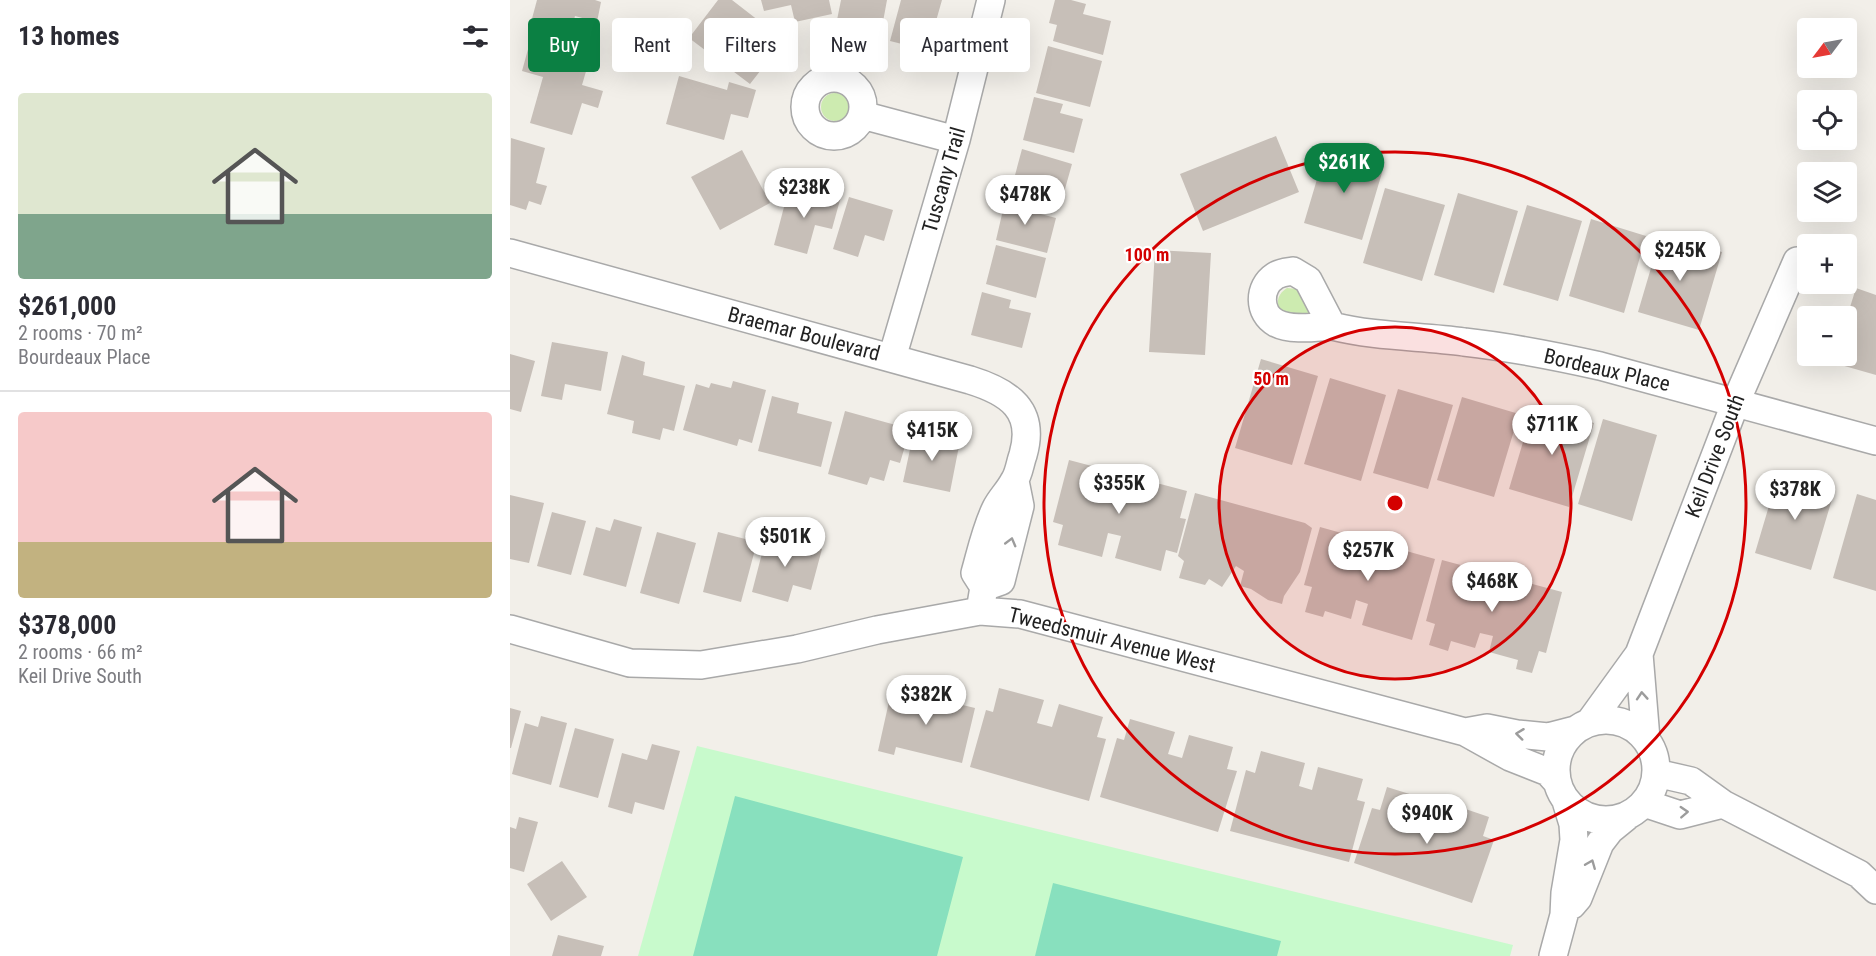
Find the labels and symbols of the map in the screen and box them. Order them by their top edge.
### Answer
north arrow [1797,18,1857,78]
street label: Tuscany Trail [917,124,971,236]
pin: $261K [1302,143,1386,194]
pin: $238K [762,168,846,219]
pin: $478K [983,175,1067,226]
pin: $245K [1638,231,1722,282]
text: 100 m [1125,244,1169,265]
street label: Braemar Boulevard [725,302,883,366]
street label: Bordeaux Place [1542,344,1673,396]
text: 50 m [1253,368,1289,389]
street label: Keil Drive South [1680,391,1750,521]
pin: $711K [1510,405,1594,456]
pin: $415K [890,411,974,462]
pin: $355K [1077,464,1161,515]
pin: $378K [1753,470,1837,521]
centre of rings [1385,493,1405,513]
pin: $501K [743,517,827,568]
pin: $257K [1326,531,1410,582]
one-way arrow [1004,537,1016,548]
pin: $468K [1450,562,1534,613]
street label: Tweedsmuir Avenue West [1006,603,1218,677]
pin: $382K [884,675,968,726]
one-way arrow [1636,692,1649,701]
one-way arrow [1516,728,1525,740]
pin: $940K [1385,794,1469,845]
one-way arrow [1679,805,1688,818]
one-way arrow [1584,859,1596,870]

